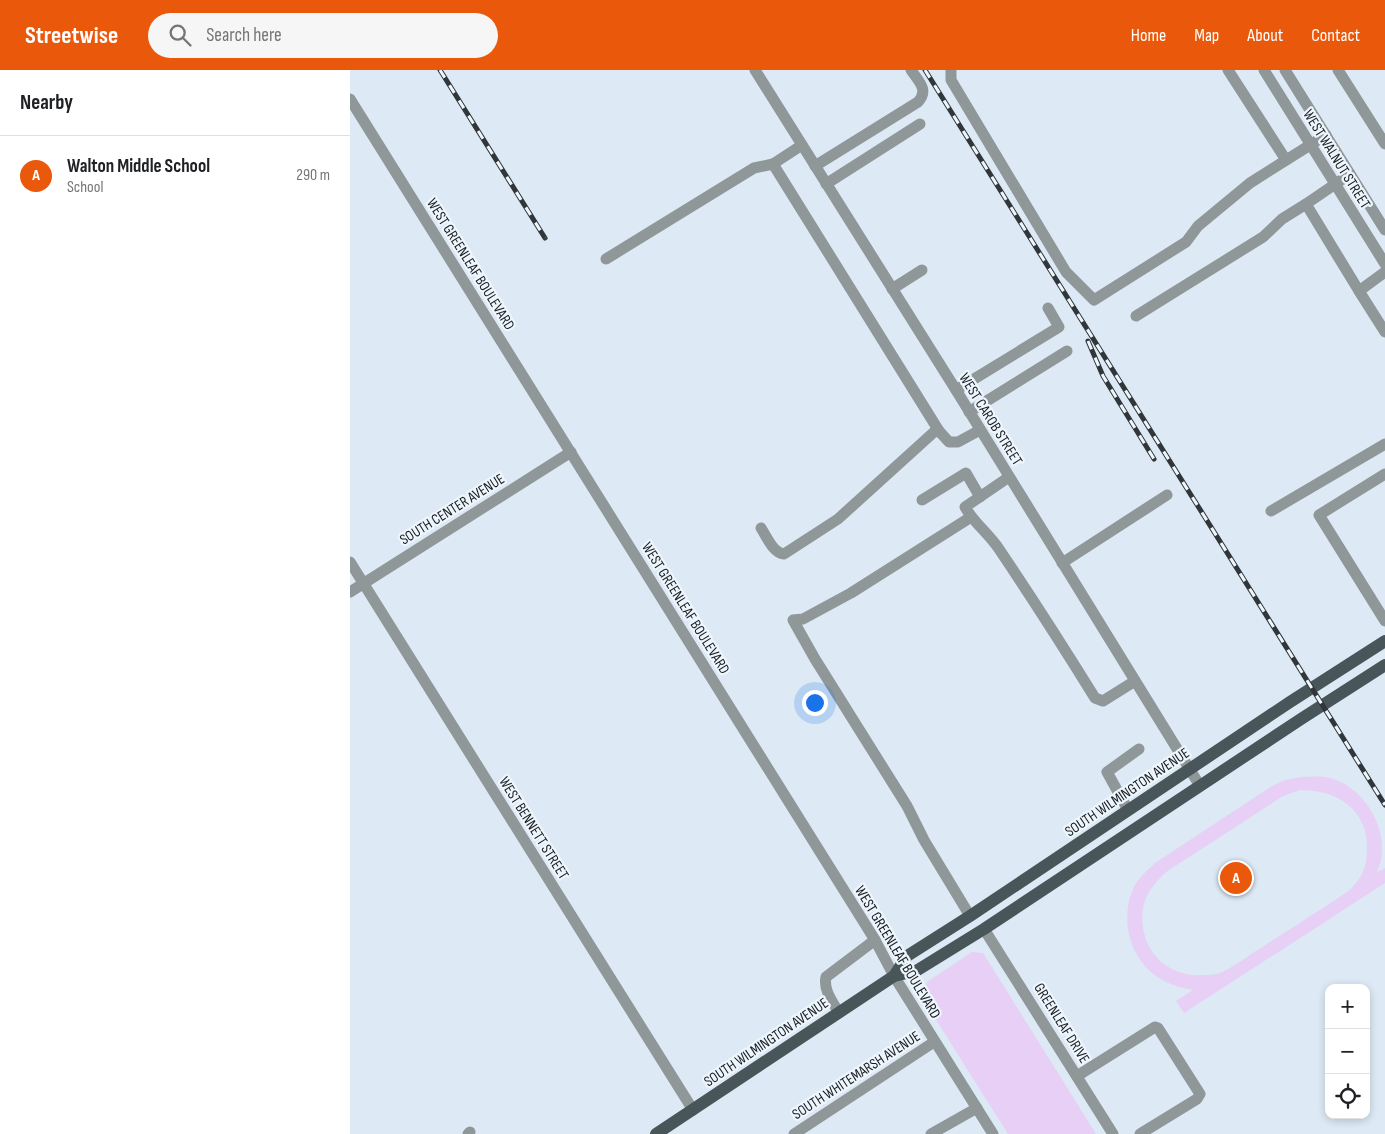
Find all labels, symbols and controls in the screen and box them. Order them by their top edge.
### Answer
search box [148,13,498,58]
text: Streetwise [25,21,118,50]
icon: search [166,21,194,49]
text: Search here [206,24,282,47]
text: Home [1131,25,1166,46]
text: Map [1194,25,1219,46]
text: About [1247,25,1283,46]
text: Contact [1311,25,1360,46]
text: Nearby [20,90,73,115]
street label: WEST WALNUT STREET [1298,106,1375,212]
text: Walton Middle School [67,155,210,178]
text: A [32,166,40,185]
text: 290 m [296,166,330,185]
text: School [67,178,103,197]
street label: WEST GREENLEAF BOULEVARD [422,195,519,334]
street label: WEST CAROB STREET [955,369,1027,469]
street label: SOUTH CENTER AVENUE [396,470,508,549]
street label: WEST GREENLEAF BOULEVARD [637,539,734,678]
your location [802,690,828,716]
street label: SOUTH WILMINGTON AVENUE [1061,744,1193,841]
street label: WEST BENNETT STREET [494,773,573,883]
pin: A [1220,859,1252,897]
street label: WEST GREENLEAF BOULEVARD [850,882,945,1022]
street label: GREENLEAF DRIVE [1029,980,1094,1067]
map controls [1325,984,1370,1119]
button: + [1325,984,1370,1029]
street label: SOUTH WILMINGTON AVENUE [700,994,832,1091]
street label: SOUTH WHITEMARSH AVENUE [789,1027,924,1124]
button: − [1325,1029,1370,1074]
button: locate [1325,1074,1370,1119]

